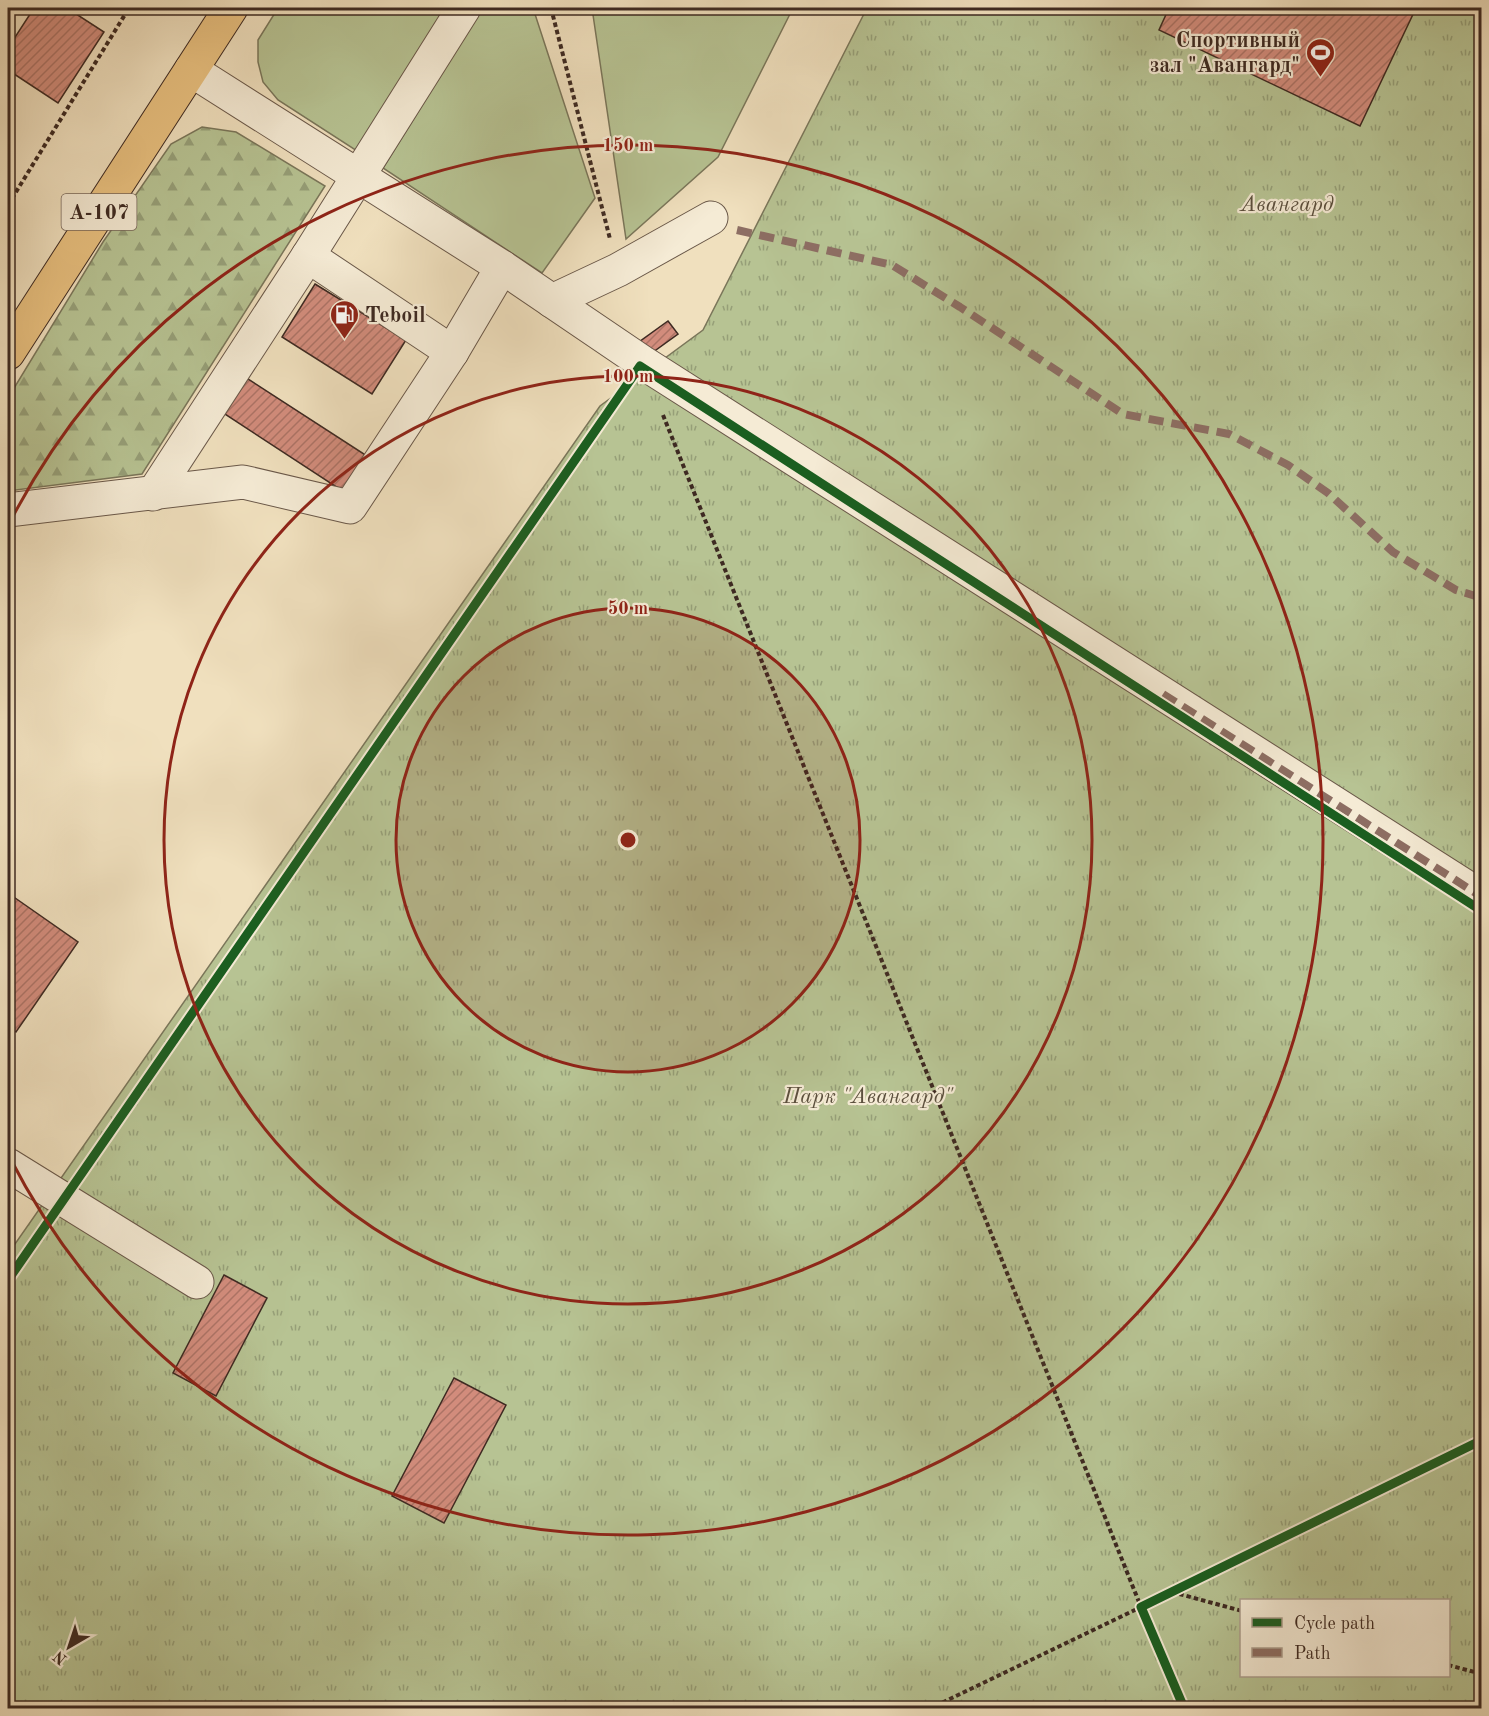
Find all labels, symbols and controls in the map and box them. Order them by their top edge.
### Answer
place label: Спортивный зал "Авангард" [1150,30,1300,77]
sports icon: Спортивный зал "Авангард" [1305,36,1337,78]
text: 150 m [603,137,653,155]
road number: А-107 [62,194,136,230]
park label: Авангард [1239,194,1334,216]
fuel station icon: Teboil [328,298,360,340]
place label: Teboil [365,305,426,327]
text: 100 m [603,368,653,386]
text: 50 m [608,600,648,618]
centre of rings [618,830,638,850]
park label: Парк "Авангард" [782,1086,954,1108]
legend [1240,1599,1450,1677]
text: Cycle path [1294,1615,1375,1633]
north arrow [39,1617,99,1677]
text: Path [1294,1645,1331,1663]
text: N [50,1647,71,1667]

